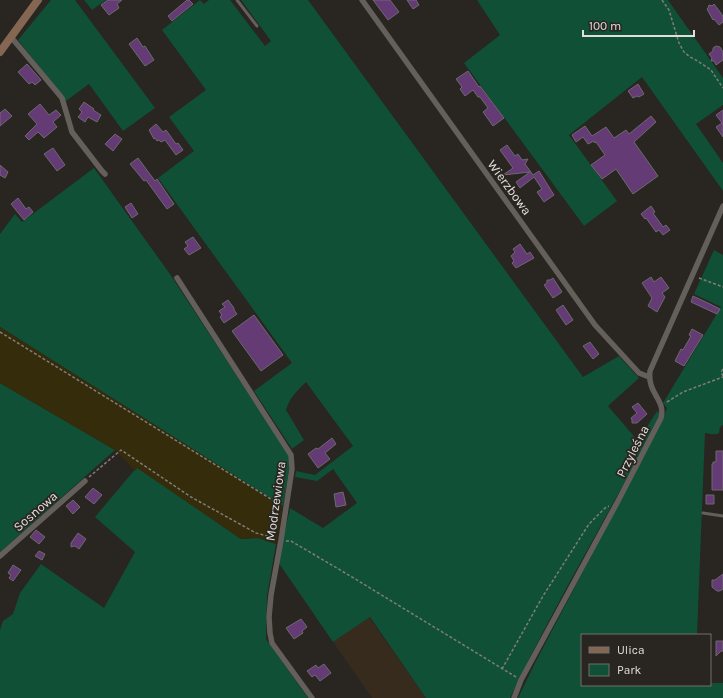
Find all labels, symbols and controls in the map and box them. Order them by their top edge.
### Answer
scale bar [583,12,694,38]
text: 100 m [589,19,621,33]
street label: Wierzbowa [485,157,535,218]
street label: Przyleśna [613,423,652,480]
street label: Modrzewiowa [262,460,289,542]
street label: Sosnowa [10,488,60,535]
legend [581,634,711,686]
text: Ulica [617,643,645,657]
text: Park [617,663,642,677]

